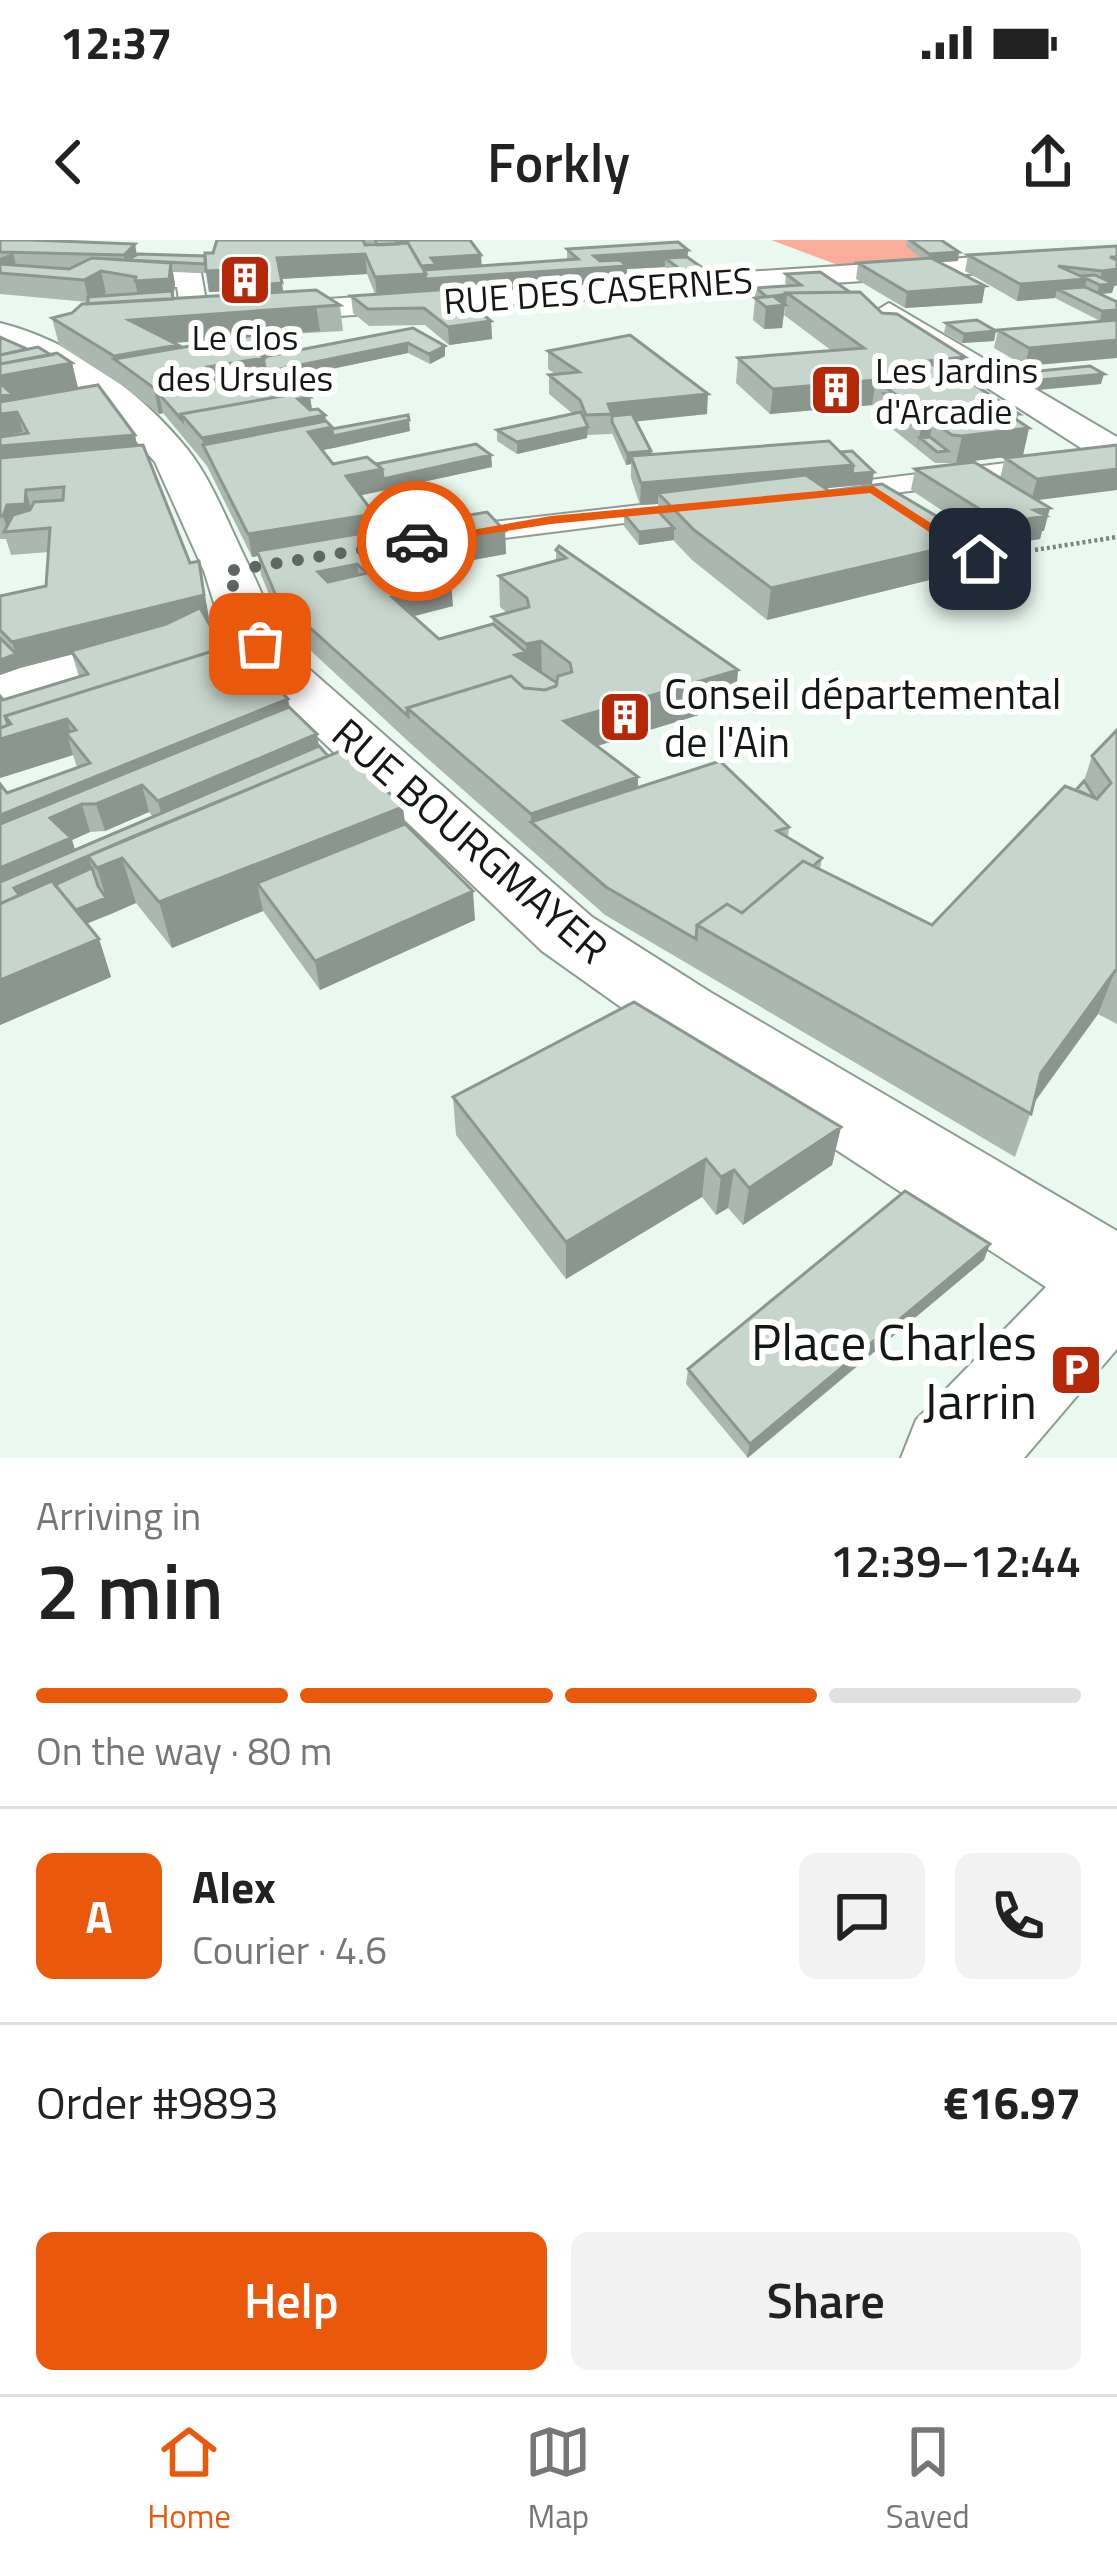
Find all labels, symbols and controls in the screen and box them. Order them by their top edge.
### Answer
text: 12:37 [60,8,172,76]
text: Forkly [487,121,630,203]
icon: back [36,129,102,195]
icon: share [1015,129,1081,195]
building icon: Le Clos des Ursules [217,252,273,308]
street label: RUE DES CASERNES [442,252,754,328]
place label: Le Clos des Ursules [157,309,333,405]
place label: Les Jardins d'Arcadie [875,342,1038,438]
building icon: Les Jardins d'Arcadie [808,362,864,418]
courier [357,481,477,601]
icon: car [384,508,450,574]
pin [929,508,1031,610]
icon: home [947,526,1013,592]
pin [209,593,311,695]
icon: bag [227,611,293,677]
place label: Conseil départemental de l'Ain [664,661,1061,773]
building icon: Conseil départemental de l'Ain [597,689,653,745]
street label: RUE BOURGMAYER [319,702,623,978]
place label: Place Charles Jarrin [751,1302,1037,1439]
parking icon: Place Charles Jarrin [1048,1342,1104,1398]
text: Arriving in [36,1486,201,1545]
text: 12:39–12:44 [830,1526,1081,1594]
text: 2 min [36,1531,224,1649]
text: On the way · 80 m [36,1721,332,1780]
text: Alex [192,1852,276,1920]
button: chat [799,1853,925,1979]
button: phone [955,1853,1081,1979]
text: A [85,1882,113,1950]
text: Courier · 4.6 [192,1920,387,1979]
text: Order #9893 [36,2068,279,2136]
text: €16.97 [943,2068,1081,2136]
button: Help [36,2232,547,2370]
button: Share [571,2232,1081,2370]
tab: Home [147,2419,231,2541]
tab: Map [525,2419,591,2541]
tab: Saved [886,2419,970,2541]

